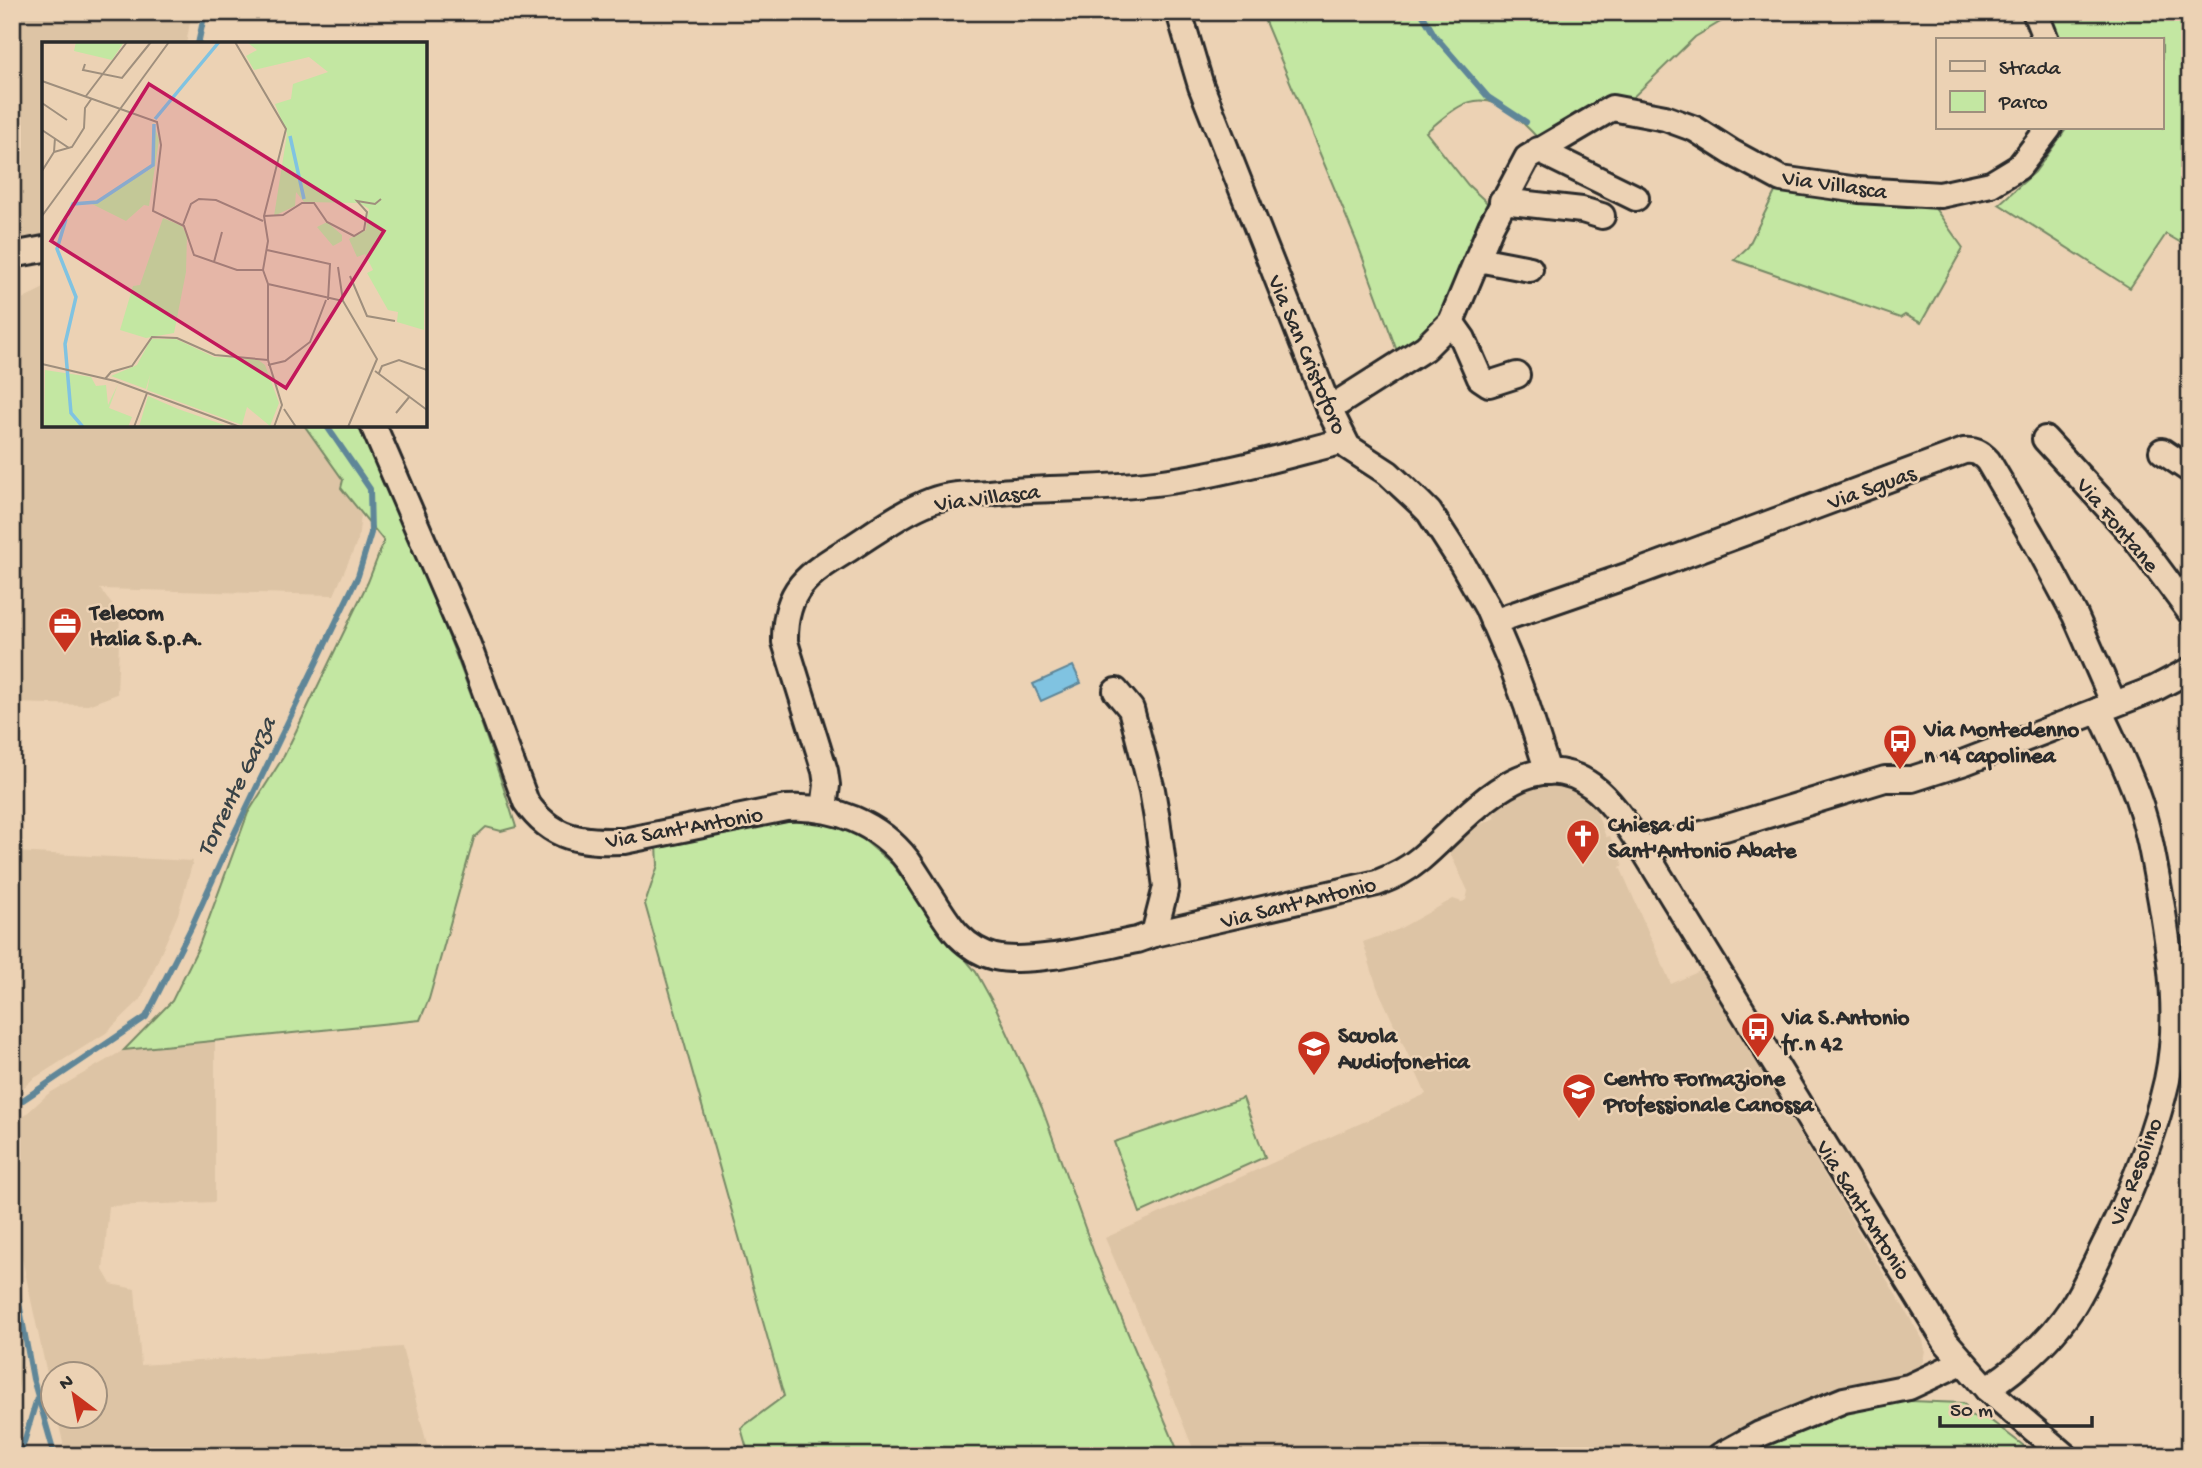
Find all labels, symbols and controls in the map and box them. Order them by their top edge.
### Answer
legend [1936,38,2164,130]
inset map [42,42,427,427]
text: Strada [1999,58,2062,83]
text: Parco [1998,92,2048,117]
street label: Via Villasca [1779,166,1890,207]
street label: Via San Cristoforo [1260,271,1351,439]
street label: Via Sguas [1824,461,1920,518]
street label: Via Fontane [2068,473,2165,580]
street label: Via Villasca [932,479,1043,519]
place label: Telecom Italia S.p.A. [88,601,203,654]
office icon: Telecom Italia S.p.A. [46,605,84,654]
water label: Torrente Garza [192,712,285,862]
place label: Via Montedenno n 14 capolinea [1923,718,2079,771]
bus stop icon: Via Montedenno n 14 capolinea [1881,722,1919,771]
street label: Via Sant'Antonio [603,802,765,857]
place label: Chiesa di Sant'Antonio Abate [1608,813,1798,866]
church icon: Chiesa di Sant'Antonio Abate [1564,817,1602,866]
street label: Via Sant'Antonio [1217,872,1379,937]
place label: Via S.Antonio fr.n 42 [1780,1006,1910,1059]
bus stop icon: Via S.Antonio fr.n 42 [1739,1010,1777,1059]
place label: Scuola Audiofonetica [1337,1024,1471,1077]
school or university icon: Scuola Audiofonetica [1295,1028,1333,1077]
place label: Centro Formazione Professionale Canossa [1602,1067,1815,1120]
school or university icon: Centro Formazione Professionale Canossa [1560,1071,1598,1120]
street label: Via Resolino [2104,1115,2170,1231]
street label: Via Sant'Antonio [1808,1135,1916,1286]
north arrow [38,1360,108,1430]
text: N [55,1371,78,1397]
scale bar [1940,1384,2092,1428]
text: 50 m [1950,1400,1993,1425]

